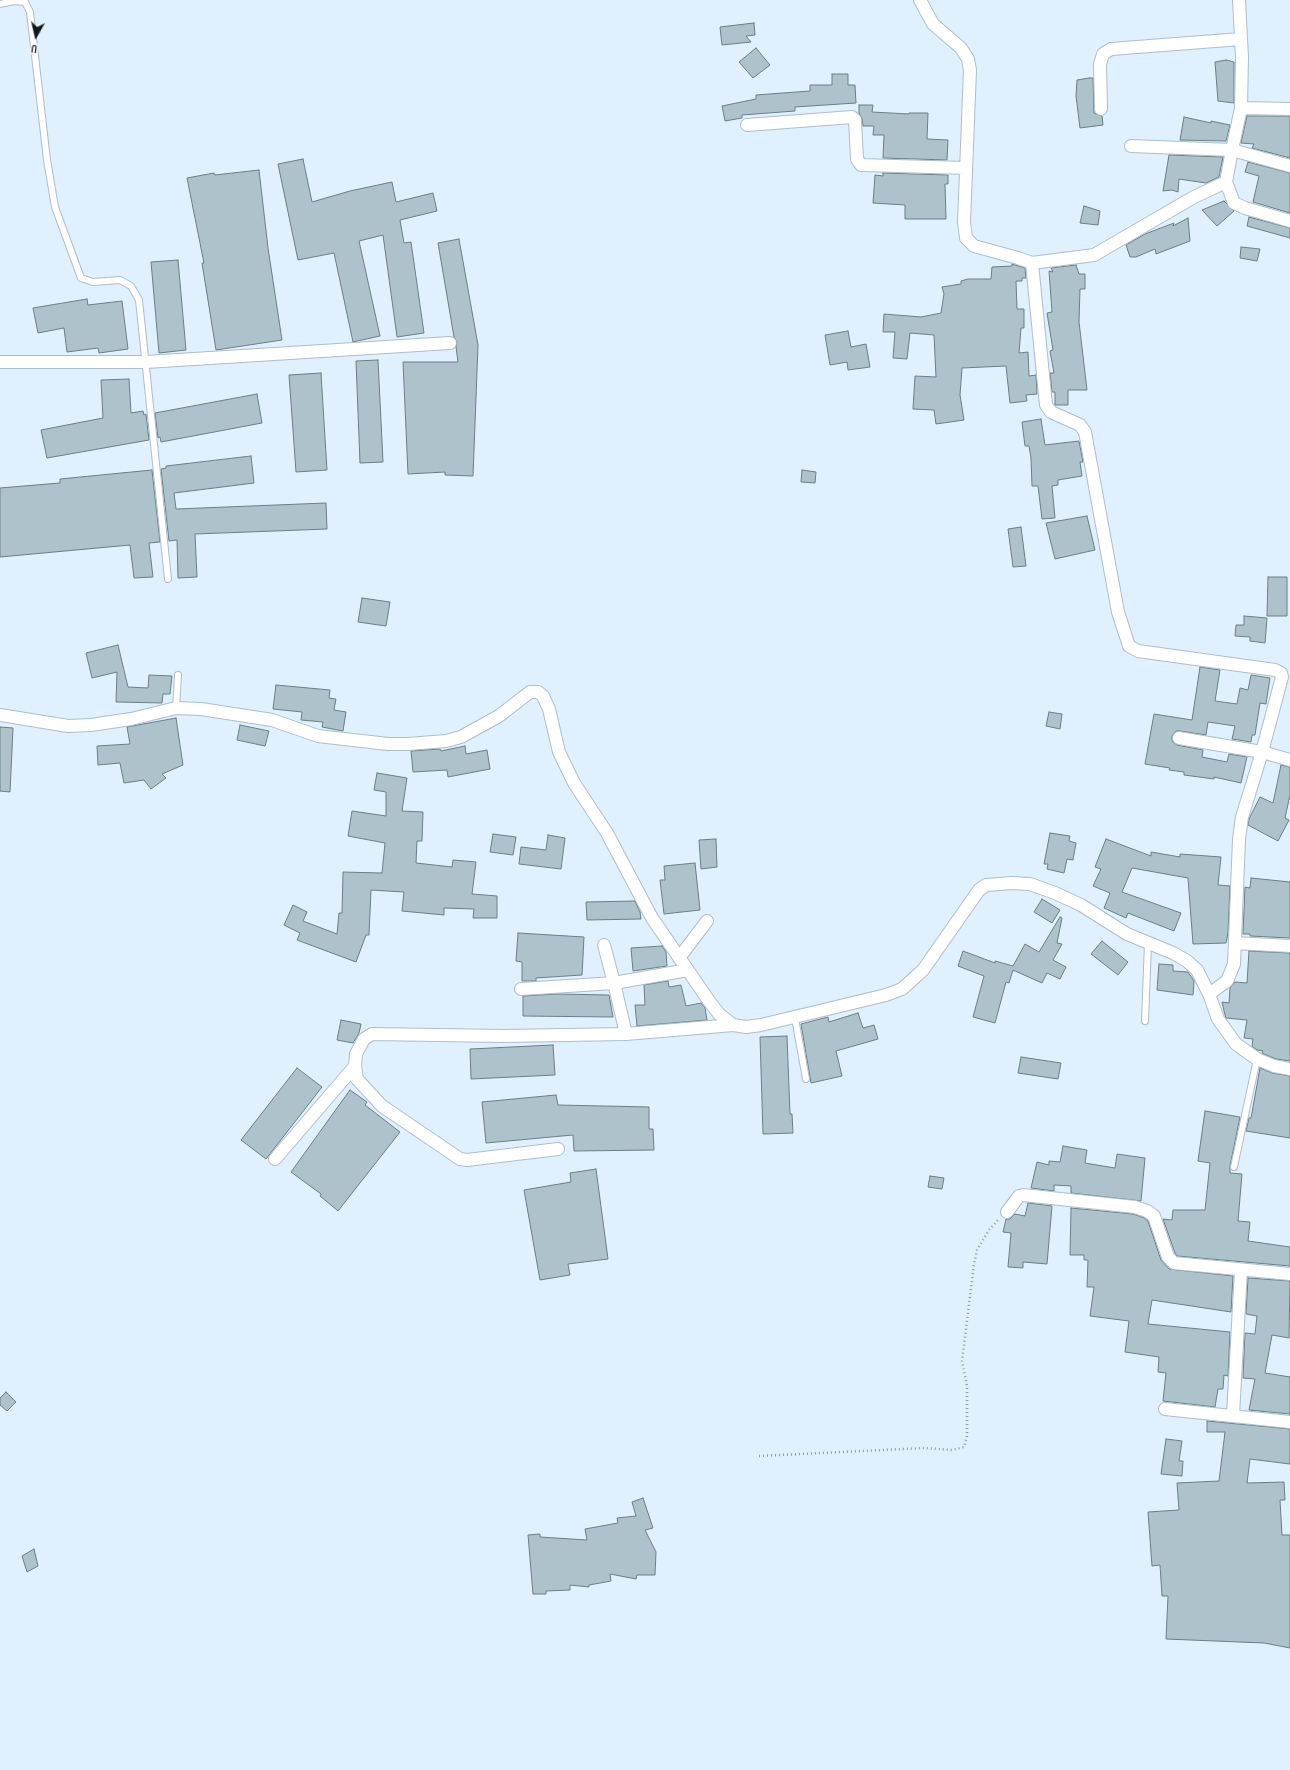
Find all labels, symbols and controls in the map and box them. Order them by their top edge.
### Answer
north arrow [16,16,56,56]
text: U [31,42,38,55]

